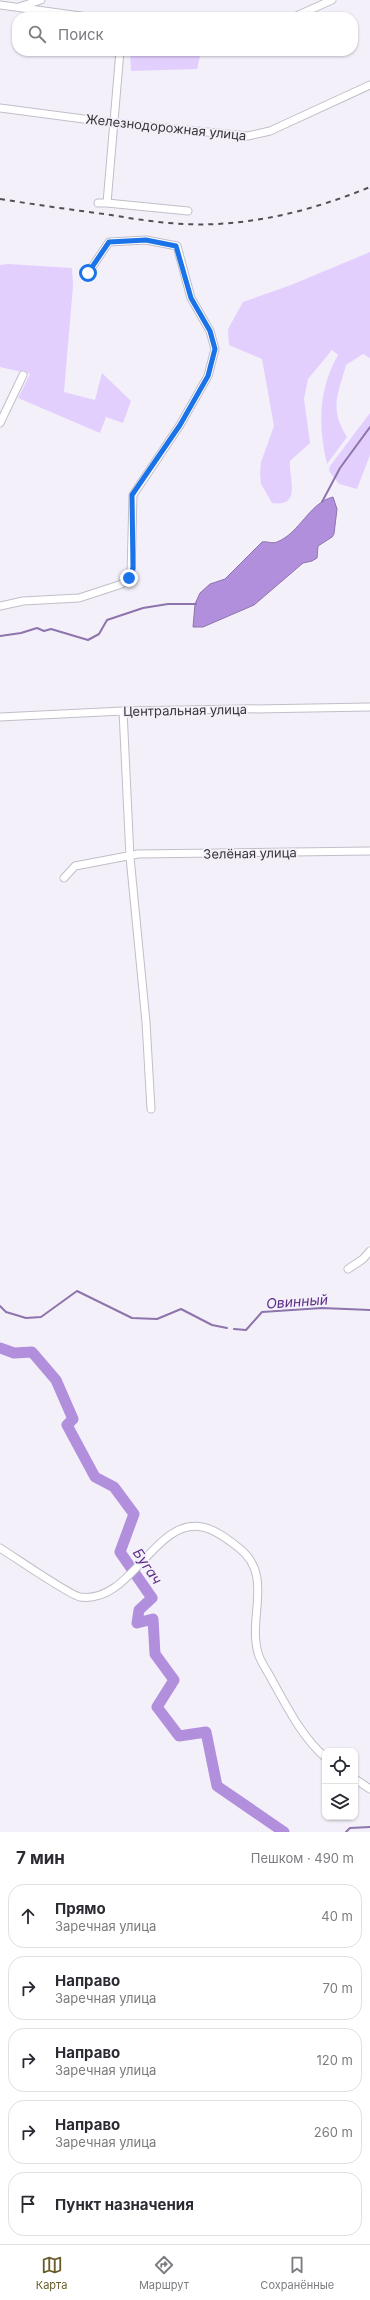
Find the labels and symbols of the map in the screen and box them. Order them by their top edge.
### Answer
street label: Железнодорожная улица [85,111,247,143]
route start [79,264,97,282]
route end [120,569,138,587]
street label: Центральная улица [123,701,247,719]
street label: Зелёная улица [203,844,297,862]
water label: Овинный [265,1290,329,1312]
water label: Бугач [130,1545,166,1587]

